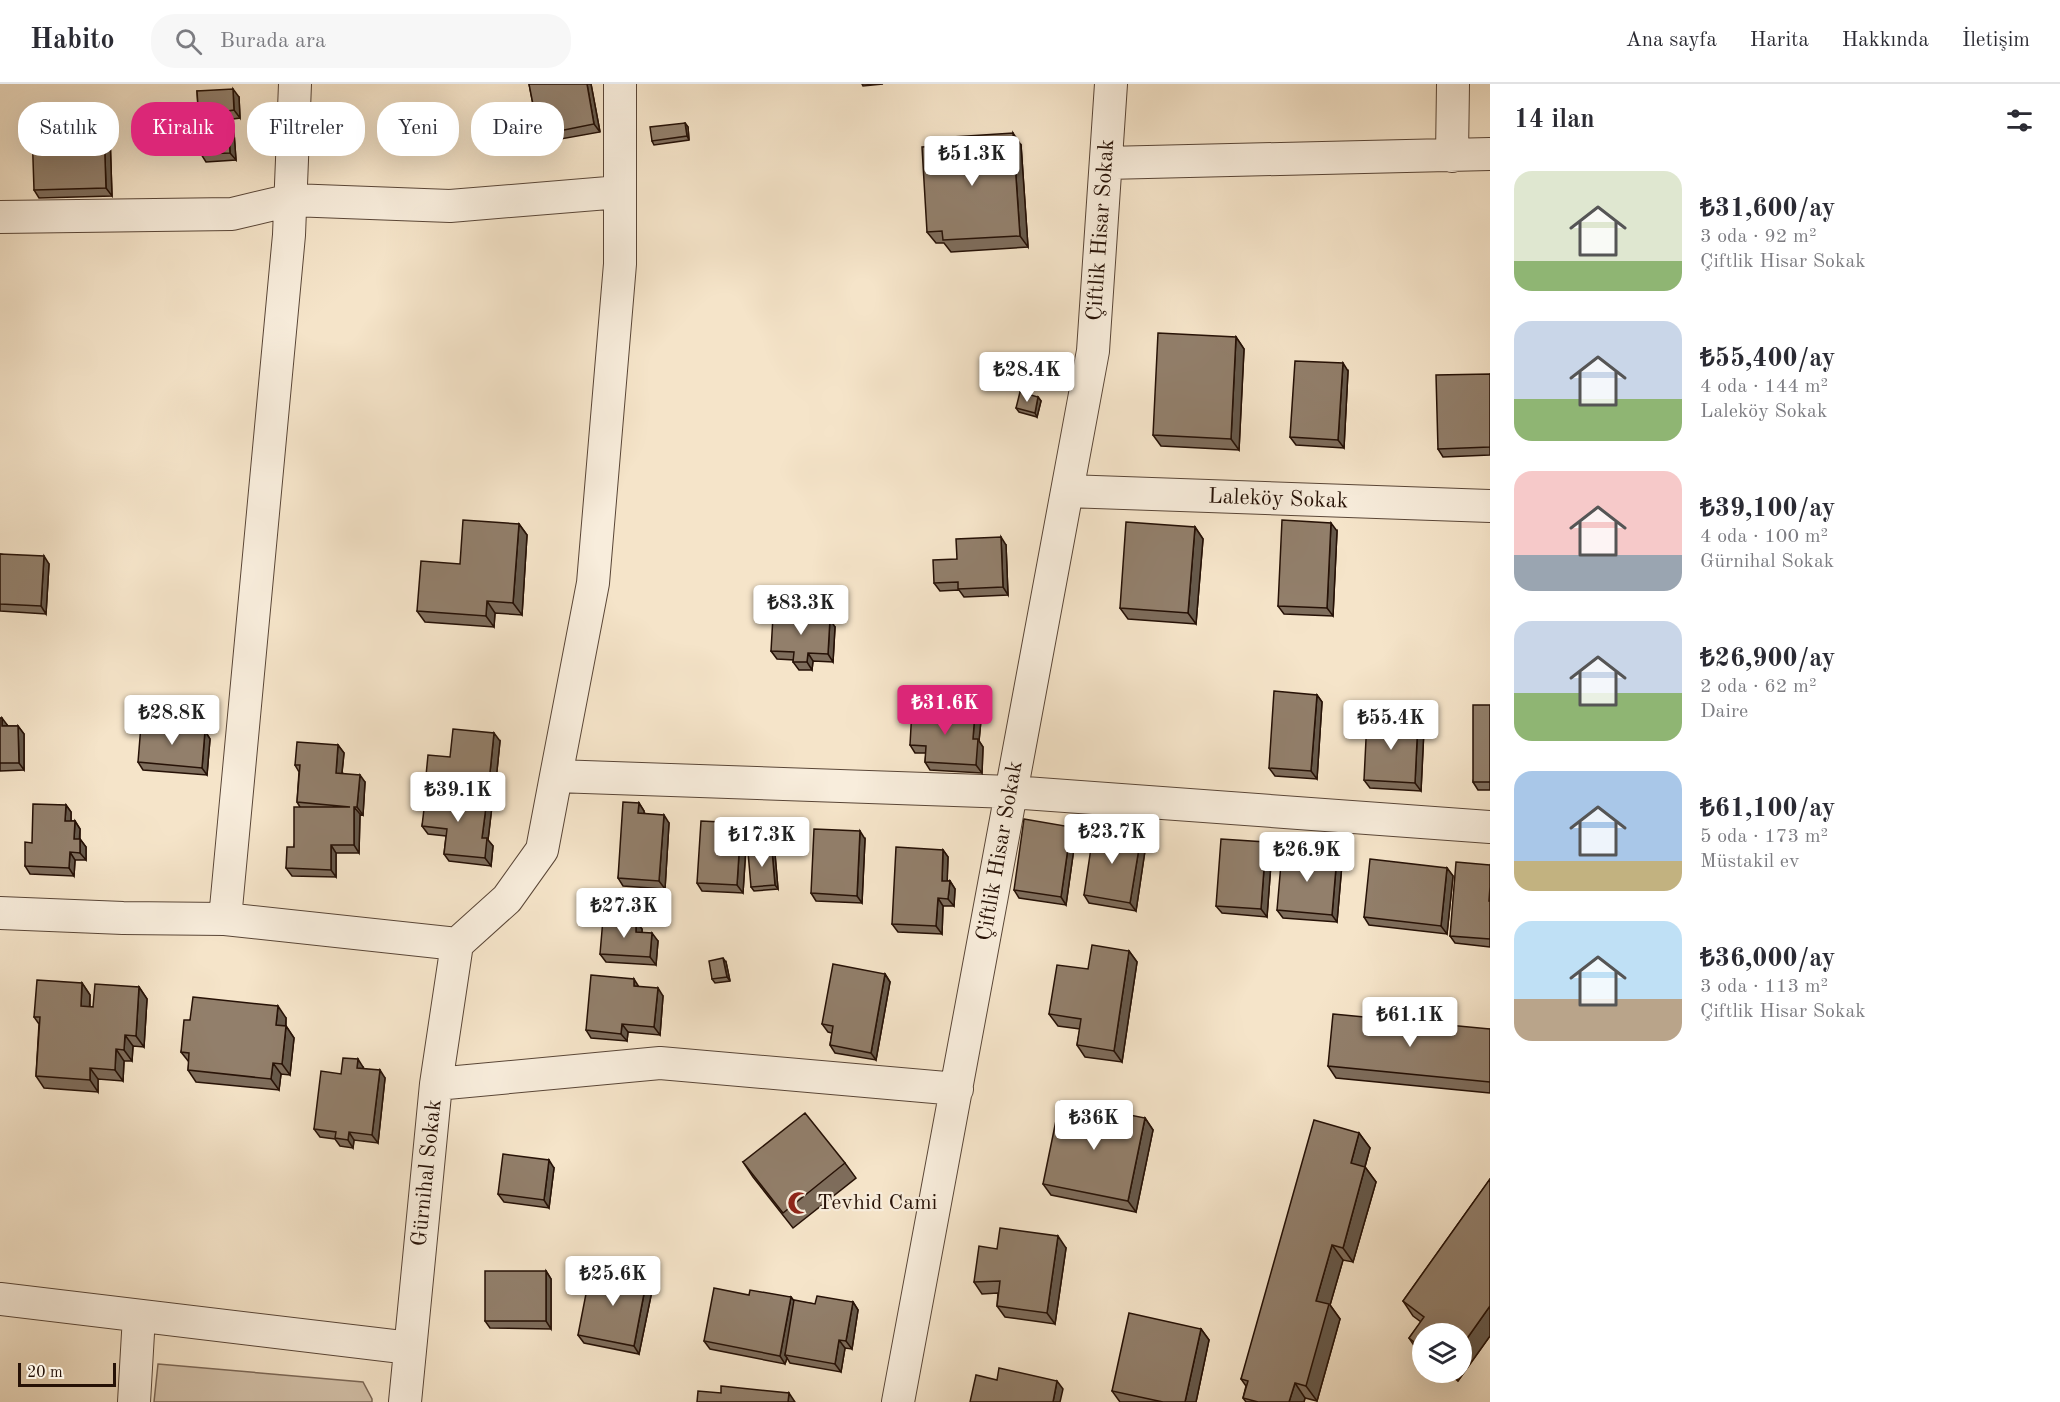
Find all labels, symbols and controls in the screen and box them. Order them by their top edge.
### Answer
search box [151,14,571,68]
icon: search [172,25,205,58]
text: Habito [30,27,115,55]
text: Burada ara [220,30,326,52]
text: Ana sayfa [1626,30,1717,51]
text: Harita [1750,30,1809,51]
text: Hakkında [1842,30,1929,51]
text: İletişim [1962,30,2030,51]
chip: Satılık [18,102,119,156]
chip: Kiralık [131,102,235,156]
chip: Filtreler [247,102,365,156]
chip: Yeni [377,102,459,156]
chip: Daire [471,102,564,156]
icon: filters [2003,104,2036,137]
text: 14 ilan [1514,107,1595,133]
pin: ₺51.3K [923,136,1021,187]
street label: Çiftlik Hisar Sokak [1084,138,1118,322]
text: ₺51.3K [938,145,1006,165]
icon: home [1562,195,1634,267]
text: ₺31,600/ay [1700,196,1835,222]
text: 3 oda · 92 m² [1700,227,1817,247]
text: Çiftlik Hisar Sokak [1700,252,1866,272]
icon: home [1562,345,1634,417]
text: ₺55,400/ay [1700,346,1835,372]
pin: ₺28.4K [978,352,1076,403]
text: ₺28.4K [993,361,1061,381]
text: 4 oda · 144 m² [1700,377,1828,397]
text: Laleköy Sokak [1700,402,1827,422]
street label: Laleköy Sokak [1208,486,1348,512]
icon: home [1562,495,1634,567]
text: ₺39,100/ay [1700,496,1835,522]
text: 4 oda · 100 m² [1700,527,1828,547]
text: Gürnihal Sokak [1700,552,1834,572]
pin: ₺83.3K [752,585,850,636]
text: ₺83.3K [767,594,835,614]
icon: home [1562,645,1634,717]
text: ₺26,900/ay [1700,646,1835,672]
text: 2 oda · 62 m² [1700,677,1817,697]
pin: ₺31.6K [896,685,994,736]
text: ₺31.6K [911,694,979,714]
pin: ₺28.8K [123,695,221,746]
pin: ₺55.4K [1342,700,1440,751]
text: Daire [1700,702,1748,722]
text: ₺28.8K [138,704,206,724]
text: ₺55.4K [1357,709,1425,729]
street label: Çiftlik Hisar Sokak [973,759,1027,943]
pin: ₺39.1K [409,772,507,823]
text: ₺39.1K [424,781,492,801]
icon: home [1562,795,1634,867]
text: ₺61,100/ay [1700,796,1835,822]
pin: ₺23.7K [1063,814,1161,865]
pin: ₺17.3K [713,817,811,868]
text: ₺23.7K [1078,823,1146,843]
text: ₺17.3K [728,826,796,846]
text: 5 oda · 173 m² [1700,827,1828,847]
pin: ₺26.9K [1258,832,1356,883]
text: ₺26.9K [1273,841,1341,861]
text: Müstakil ev [1700,852,1800,872]
pin: ₺27.3K [575,888,673,939]
text: ₺27.3K [590,897,658,917]
icon: home [1562,945,1634,1017]
text: ₺36,000/ay [1700,946,1835,972]
text: 3 oda · 113 m² [1700,977,1828,997]
pin: ₺61.1K [1361,997,1459,1048]
text: Çiftlik Hisar Sokak [1700,1002,1866,1022]
text: ₺61.1K [1376,1006,1444,1026]
street label: Gürnihal Sokak [408,1098,446,1248]
pin: ₺36K [1058,1100,1130,1151]
text: ₺36K [1069,1109,1119,1129]
mosque icon: Tevhid Cami [786,1190,812,1216]
place label: Tevhid Cami [817,1192,938,1214]
pin: ₺25.6K [564,1256,662,1307]
text: ₺25.6K [579,1265,647,1285]
map controls [1412,1323,1472,1383]
button: layers [1412,1323,1472,1383]
scale bar [18,1360,116,1388]
text: 20 m [27,1365,63,1381]

